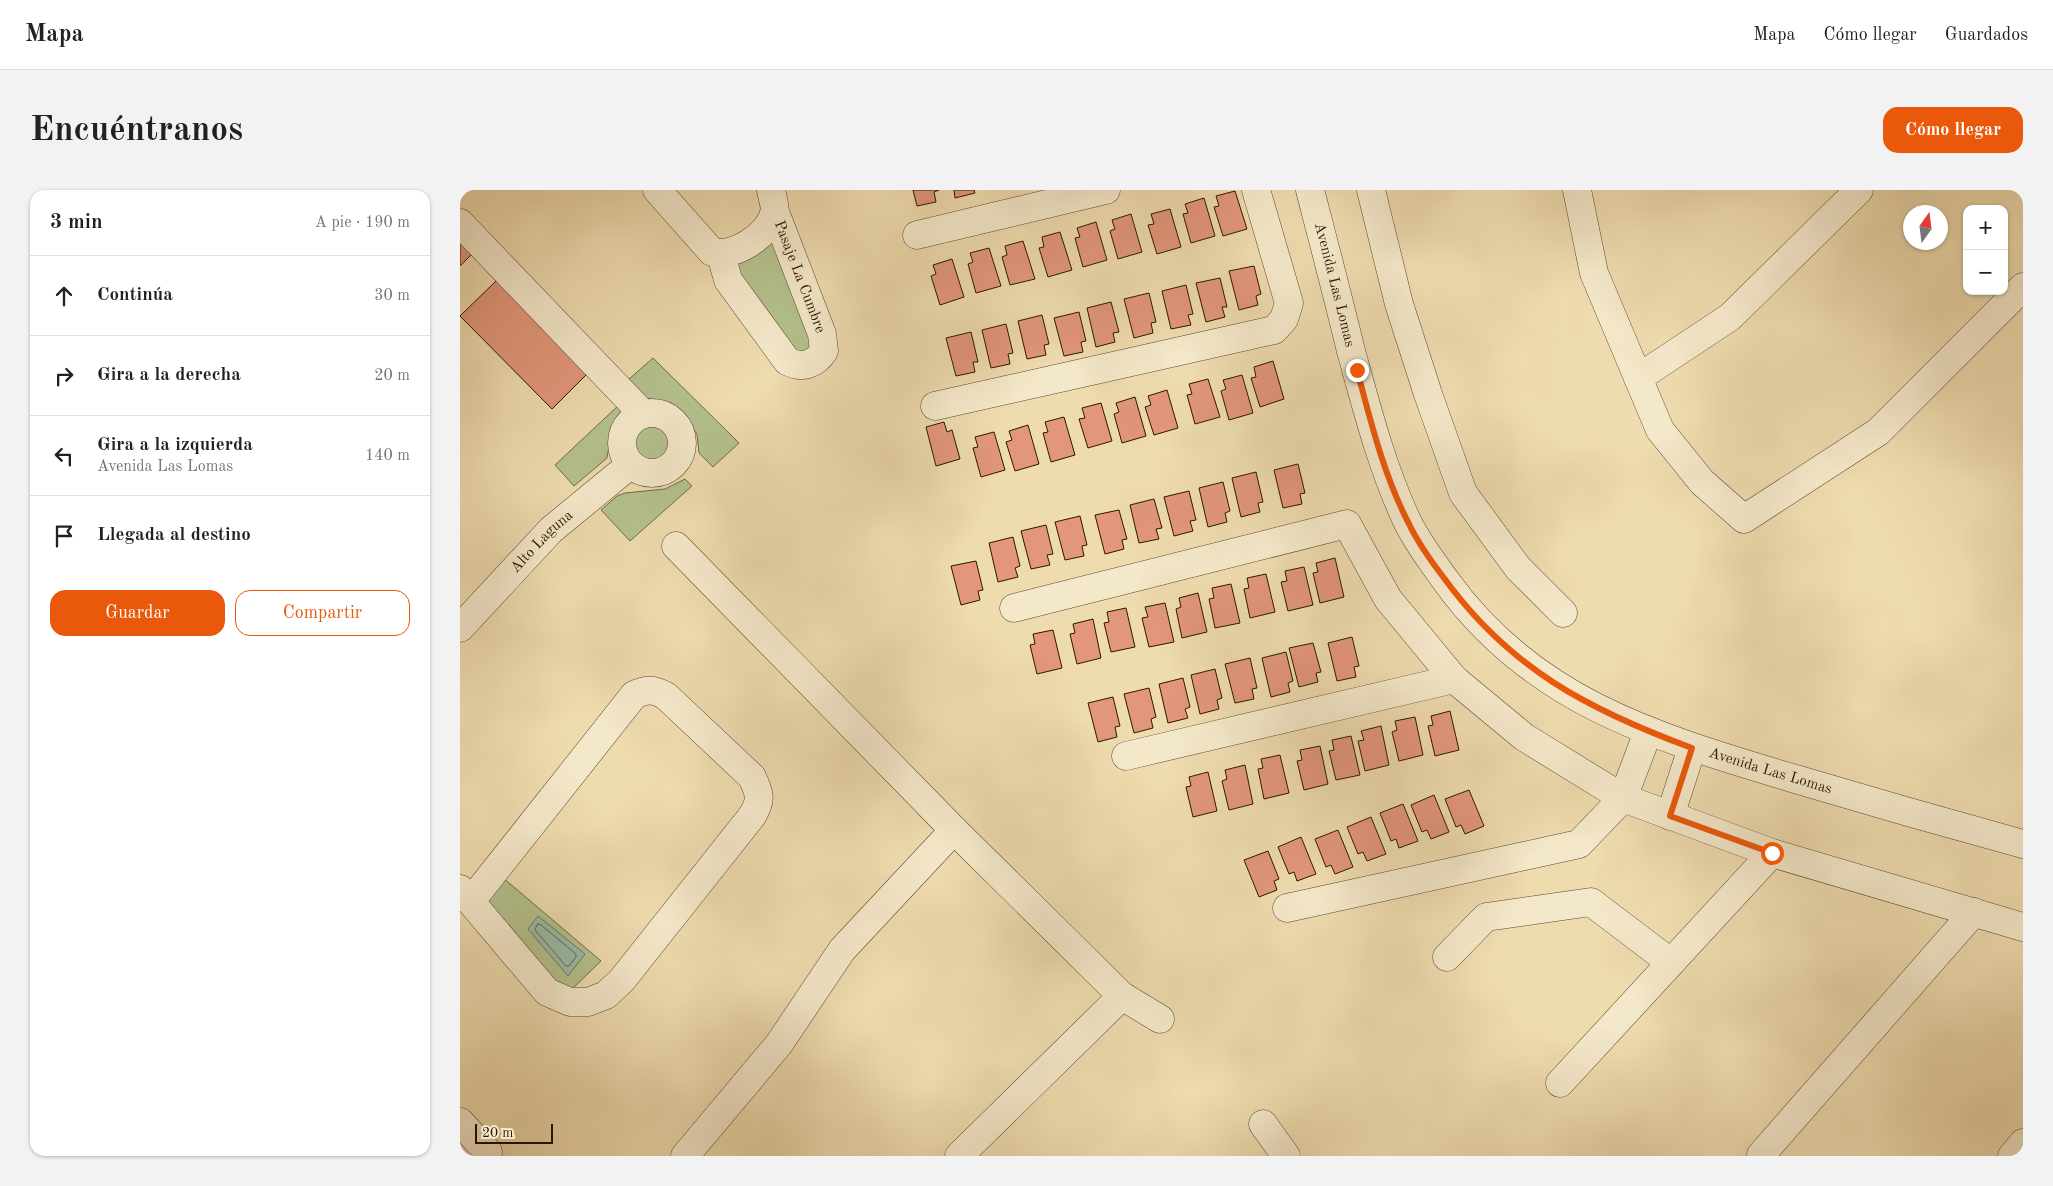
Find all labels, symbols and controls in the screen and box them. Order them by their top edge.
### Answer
text: Mapa [25,23,84,47]
text: Mapa [1753,26,1795,44]
text: Cómo llegar [1823,26,1917,44]
text: Guardados [1945,26,2028,44]
button: Cómo llegar [1883,107,2023,153]
text: Encuéntranos [30,113,243,148]
north arrow [1903,205,1948,250]
map controls [1963,205,2008,295]
button: + [1963,205,2008,250]
text: 3 min [50,212,103,233]
text: A pie · 190 m [315,215,410,231]
street label: Pasaje La Cumbre [771,219,827,335]
street label: Avenida Las Lomas [1311,221,1357,349]
button: − [1963,250,2008,295]
icon: ahead [50,282,78,310]
text: Continúa [97,286,173,305]
text: 30 m [374,288,410,304]
route end [1346,359,1369,382]
icon: right [50,362,78,390]
text: Gira a la derecha [97,366,241,385]
text: 20 m [374,368,410,384]
text: Gira a la izquierda [97,436,253,455]
icon: left [50,442,78,470]
text: 140 m [365,448,410,464]
text: Avenida Las Lomas [97,459,233,475]
street label: Alto Laguna [508,507,576,576]
icon: arrive [50,522,78,550]
text: Llegada al destino [97,526,251,545]
button: Guardar [50,590,225,636]
button: Compartir [235,590,410,636]
street label: Avenida Las Lomas [1707,745,1834,797]
route start [1761,842,1784,865]
scale bar [475,1121,552,1144]
text: 20 m [482,1126,513,1140]

